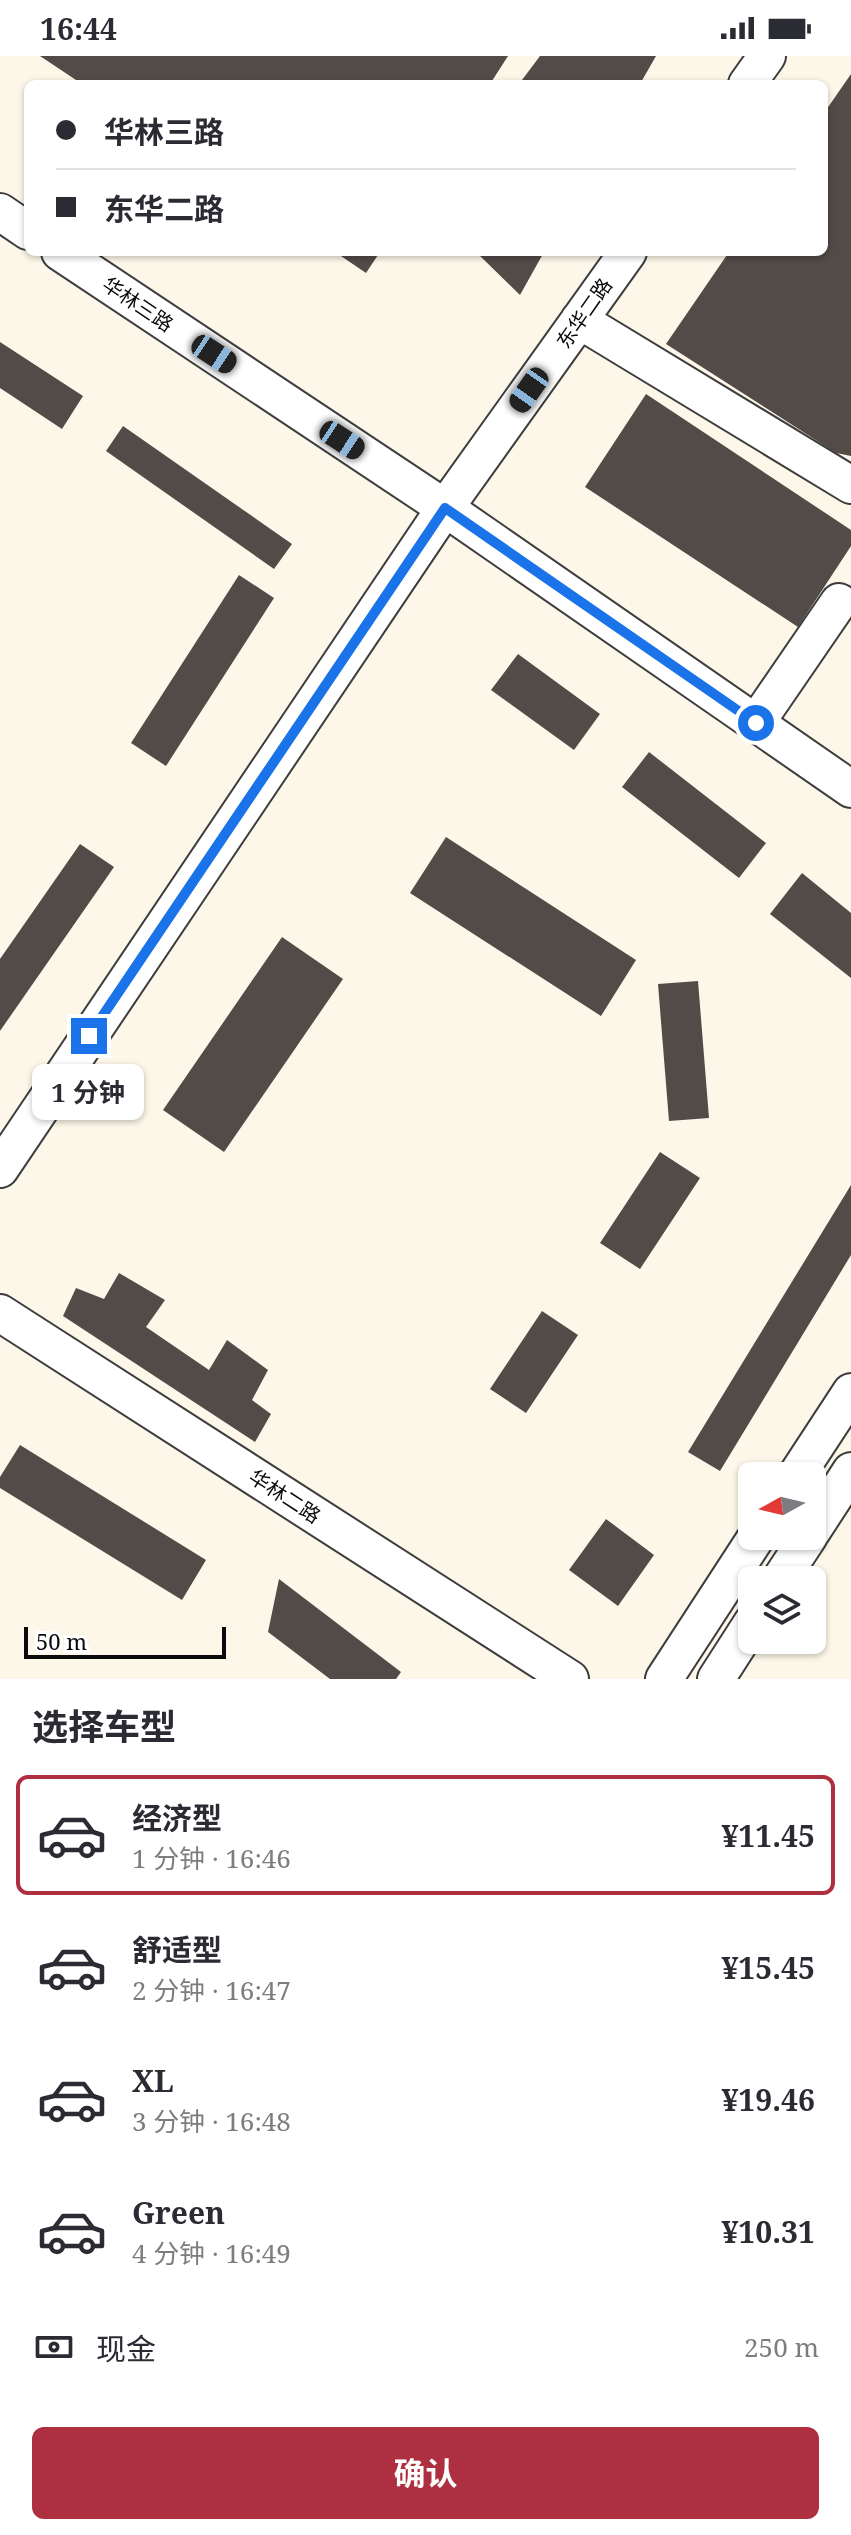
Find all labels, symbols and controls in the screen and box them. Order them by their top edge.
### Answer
text: 16:44 [40,8,117,49]
text: 华林三路 [104,111,224,152]
text: 东华二路 [104,188,224,229]
street label: 华林三路 [97,270,179,338]
street label: 东华二路 [550,272,618,354]
car [187,331,241,377]
car [505,363,553,417]
car [315,417,369,463]
route start [738,705,774,741]
route end [71,1018,107,1054]
callout: 1 分钟 [33,1064,145,1120]
text: 1 分钟 [51,1074,125,1110]
north arrow [738,1462,826,1550]
map controls [738,1462,826,1654]
street label: 华林二路 [244,1463,326,1529]
button: layers [738,1566,826,1654]
scale bar [24,1623,226,1659]
text: 50 m [36,1626,87,1656]
text: 选择车型 [32,1702,176,1751]
text: 经济型 [132,1797,222,1838]
icon: car [36,1799,108,1871]
text: ¥11.45 [721,1815,815,1856]
text: 1 分钟 · 16:46 [132,1840,291,1876]
text: 舒适型 [132,1929,222,1970]
icon: car [36,1931,108,2003]
text: ¥15.45 [721,1947,815,1988]
text: 2 分钟 · 16:47 [132,1972,291,2008]
text: XL [132,2060,174,2101]
icon: car [36,2063,108,2135]
text: ¥19.46 [721,2079,815,2120]
text: 3 分钟 · 16:48 [132,2103,291,2139]
text: Green [132,2192,225,2233]
icon: car [36,2195,108,2267]
text: ¥10.31 [721,2211,815,2252]
text: 4 分钟 · 16:49 [132,2235,291,2271]
icon: cash [32,2325,76,2369]
text: 现金 [96,2328,156,2369]
text: 250 m [744,2329,819,2365]
button: 确认 [32,2427,819,2519]

